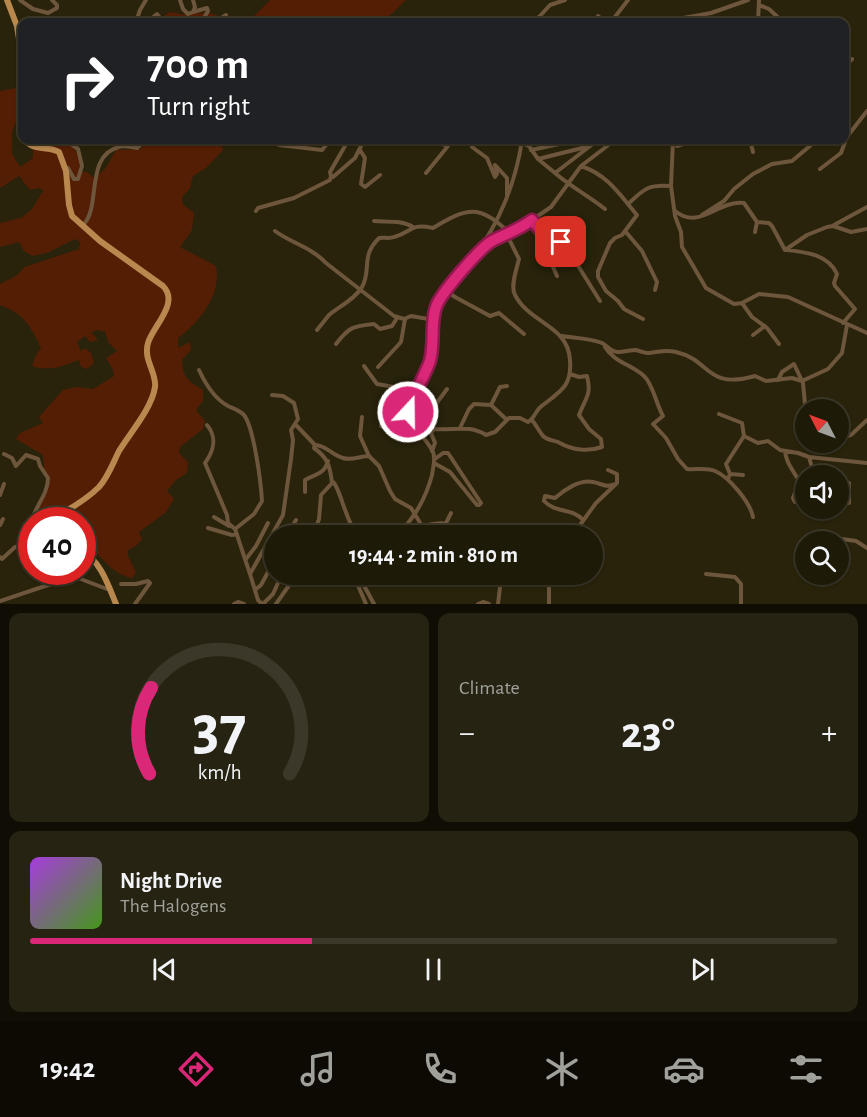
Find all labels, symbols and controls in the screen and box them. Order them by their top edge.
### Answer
icon: right [48,42,126,120]
text: 700 m [147,44,249,86]
text: Turn right [147,93,250,120]
pin [535,216,586,267]
icon: arrive [544,225,577,258]
position arrow [376,380,440,444]
north arrow [795,399,849,453]
map controls [795,399,849,585]
button: sound [795,465,849,519]
speed limit sign: 40 [18,507,96,585]
button: search [795,531,849,585]
text: 19:44 · 2 min · 810 m [349,544,518,566]
text: Climate [459,678,520,698]
text: 37 [192,698,246,760]
text: 23° [621,711,675,756]
text: − [459,717,475,750]
text: + [821,717,837,750]
text: km/h [197,763,241,784]
text: Night Drive [120,870,222,892]
text: The Halogens [120,896,226,916]
icon: previous [148,953,181,986]
icon: pause [417,953,450,986]
icon: next [686,953,719,986]
icon: directions [175,1048,217,1090]
icon: music [297,1048,339,1090]
icon: phone [419,1048,461,1090]
icon: climate [541,1048,583,1090]
icon: car [663,1048,705,1090]
icon: filters [785,1048,827,1090]
text: 19:42 [40,1055,95,1082]

